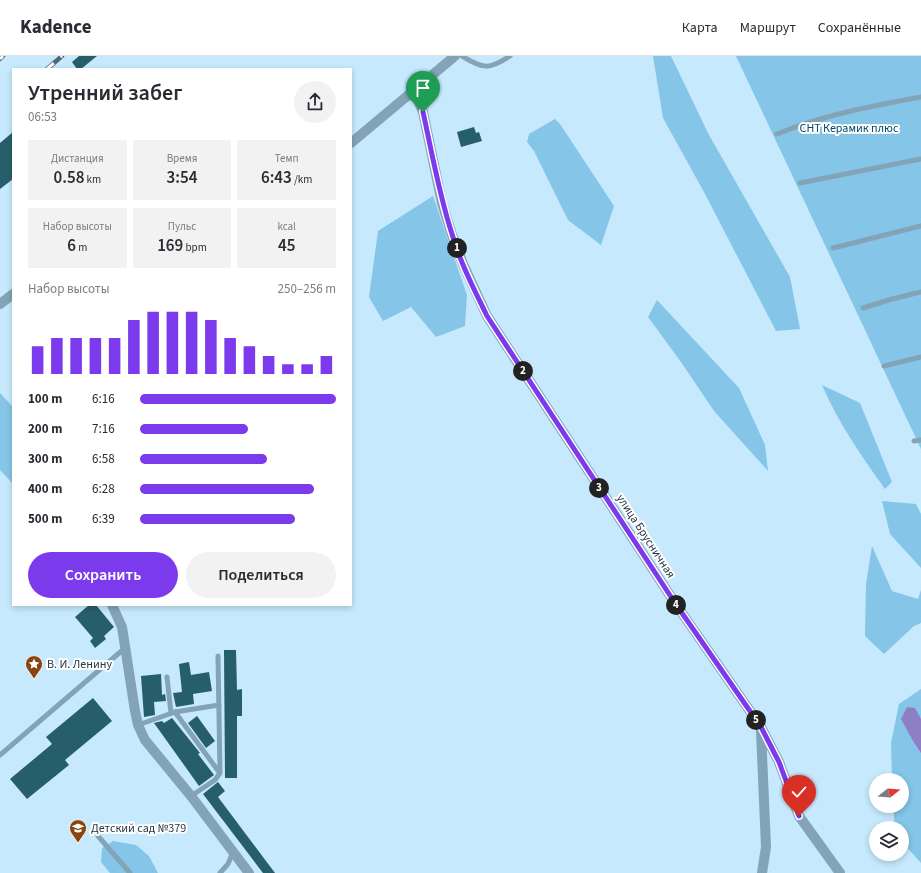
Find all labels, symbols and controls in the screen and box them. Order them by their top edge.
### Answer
text: Kadence [20,14,92,41]
text: Карта [682,18,718,38]
text: Маршрут [740,18,796,38]
text: Сохранённые [818,18,901,38]
pin [406,71,440,112]
text: Утренний забег [28,77,183,109]
icon: arrive [412,77,434,99]
button: share [294,81,336,123]
text: 06:53 [28,108,57,126]
park label: СНТ Керамик плюс [800,120,899,137]
text: Дистанция [51,151,104,166]
text: Время [167,151,197,166]
text: Темп [275,151,298,166]
text: 0.58 [54,166,84,190]
text: 3:54 [167,166,197,190]
text: 6:43 [261,166,292,190]
text: km [84,172,101,187]
text: /km [292,172,312,187]
text: Набор высоты [43,219,112,234]
text: Пульс [168,219,196,234]
text: kcal [277,219,296,234]
text: 6 [67,234,76,258]
text: 169 [157,234,183,258]
text: 45 [278,234,295,258]
pin: 1 [447,238,467,258]
text: m [76,240,87,255]
text: bpm [183,240,207,255]
text: 1 [454,240,460,255]
text: Набор высоты [28,280,110,298]
text: 250–256 m [278,280,336,298]
pin: 2 [513,361,533,381]
text: 2 [520,363,526,378]
text: 100 m [28,390,62,408]
text: 6:16 [92,390,115,408]
text: 200 m [28,420,62,438]
text: 7:16 [92,420,115,438]
text: 300 m [28,450,62,468]
text: 6:58 [92,450,115,468]
pin: 3 [589,478,609,498]
text: 400 m [28,480,62,498]
text: 6:28 [92,480,115,498]
text: 3 [596,480,602,495]
street label: улица Брусничная [612,491,679,582]
text: 500 m [28,510,62,528]
text: 6:39 [92,510,115,528]
button: Сохранить [28,552,178,598]
button: Поделиться [186,552,336,598]
pin: 4 [666,595,686,615]
text: 4 [673,597,679,612]
place icon: В. И. Ленину [24,654,44,679]
place label: В. И. Ленину [47,656,113,673]
pin: 5 [746,710,766,730]
text: 5 [753,712,759,727]
north arrow [869,773,909,813]
map controls [869,773,909,861]
pin [782,775,816,816]
icon: check [788,781,810,803]
school or university icon: Детский сад №379 [68,818,88,843]
place label: Детский сад №379 [91,820,186,837]
button: layers [869,821,909,861]

